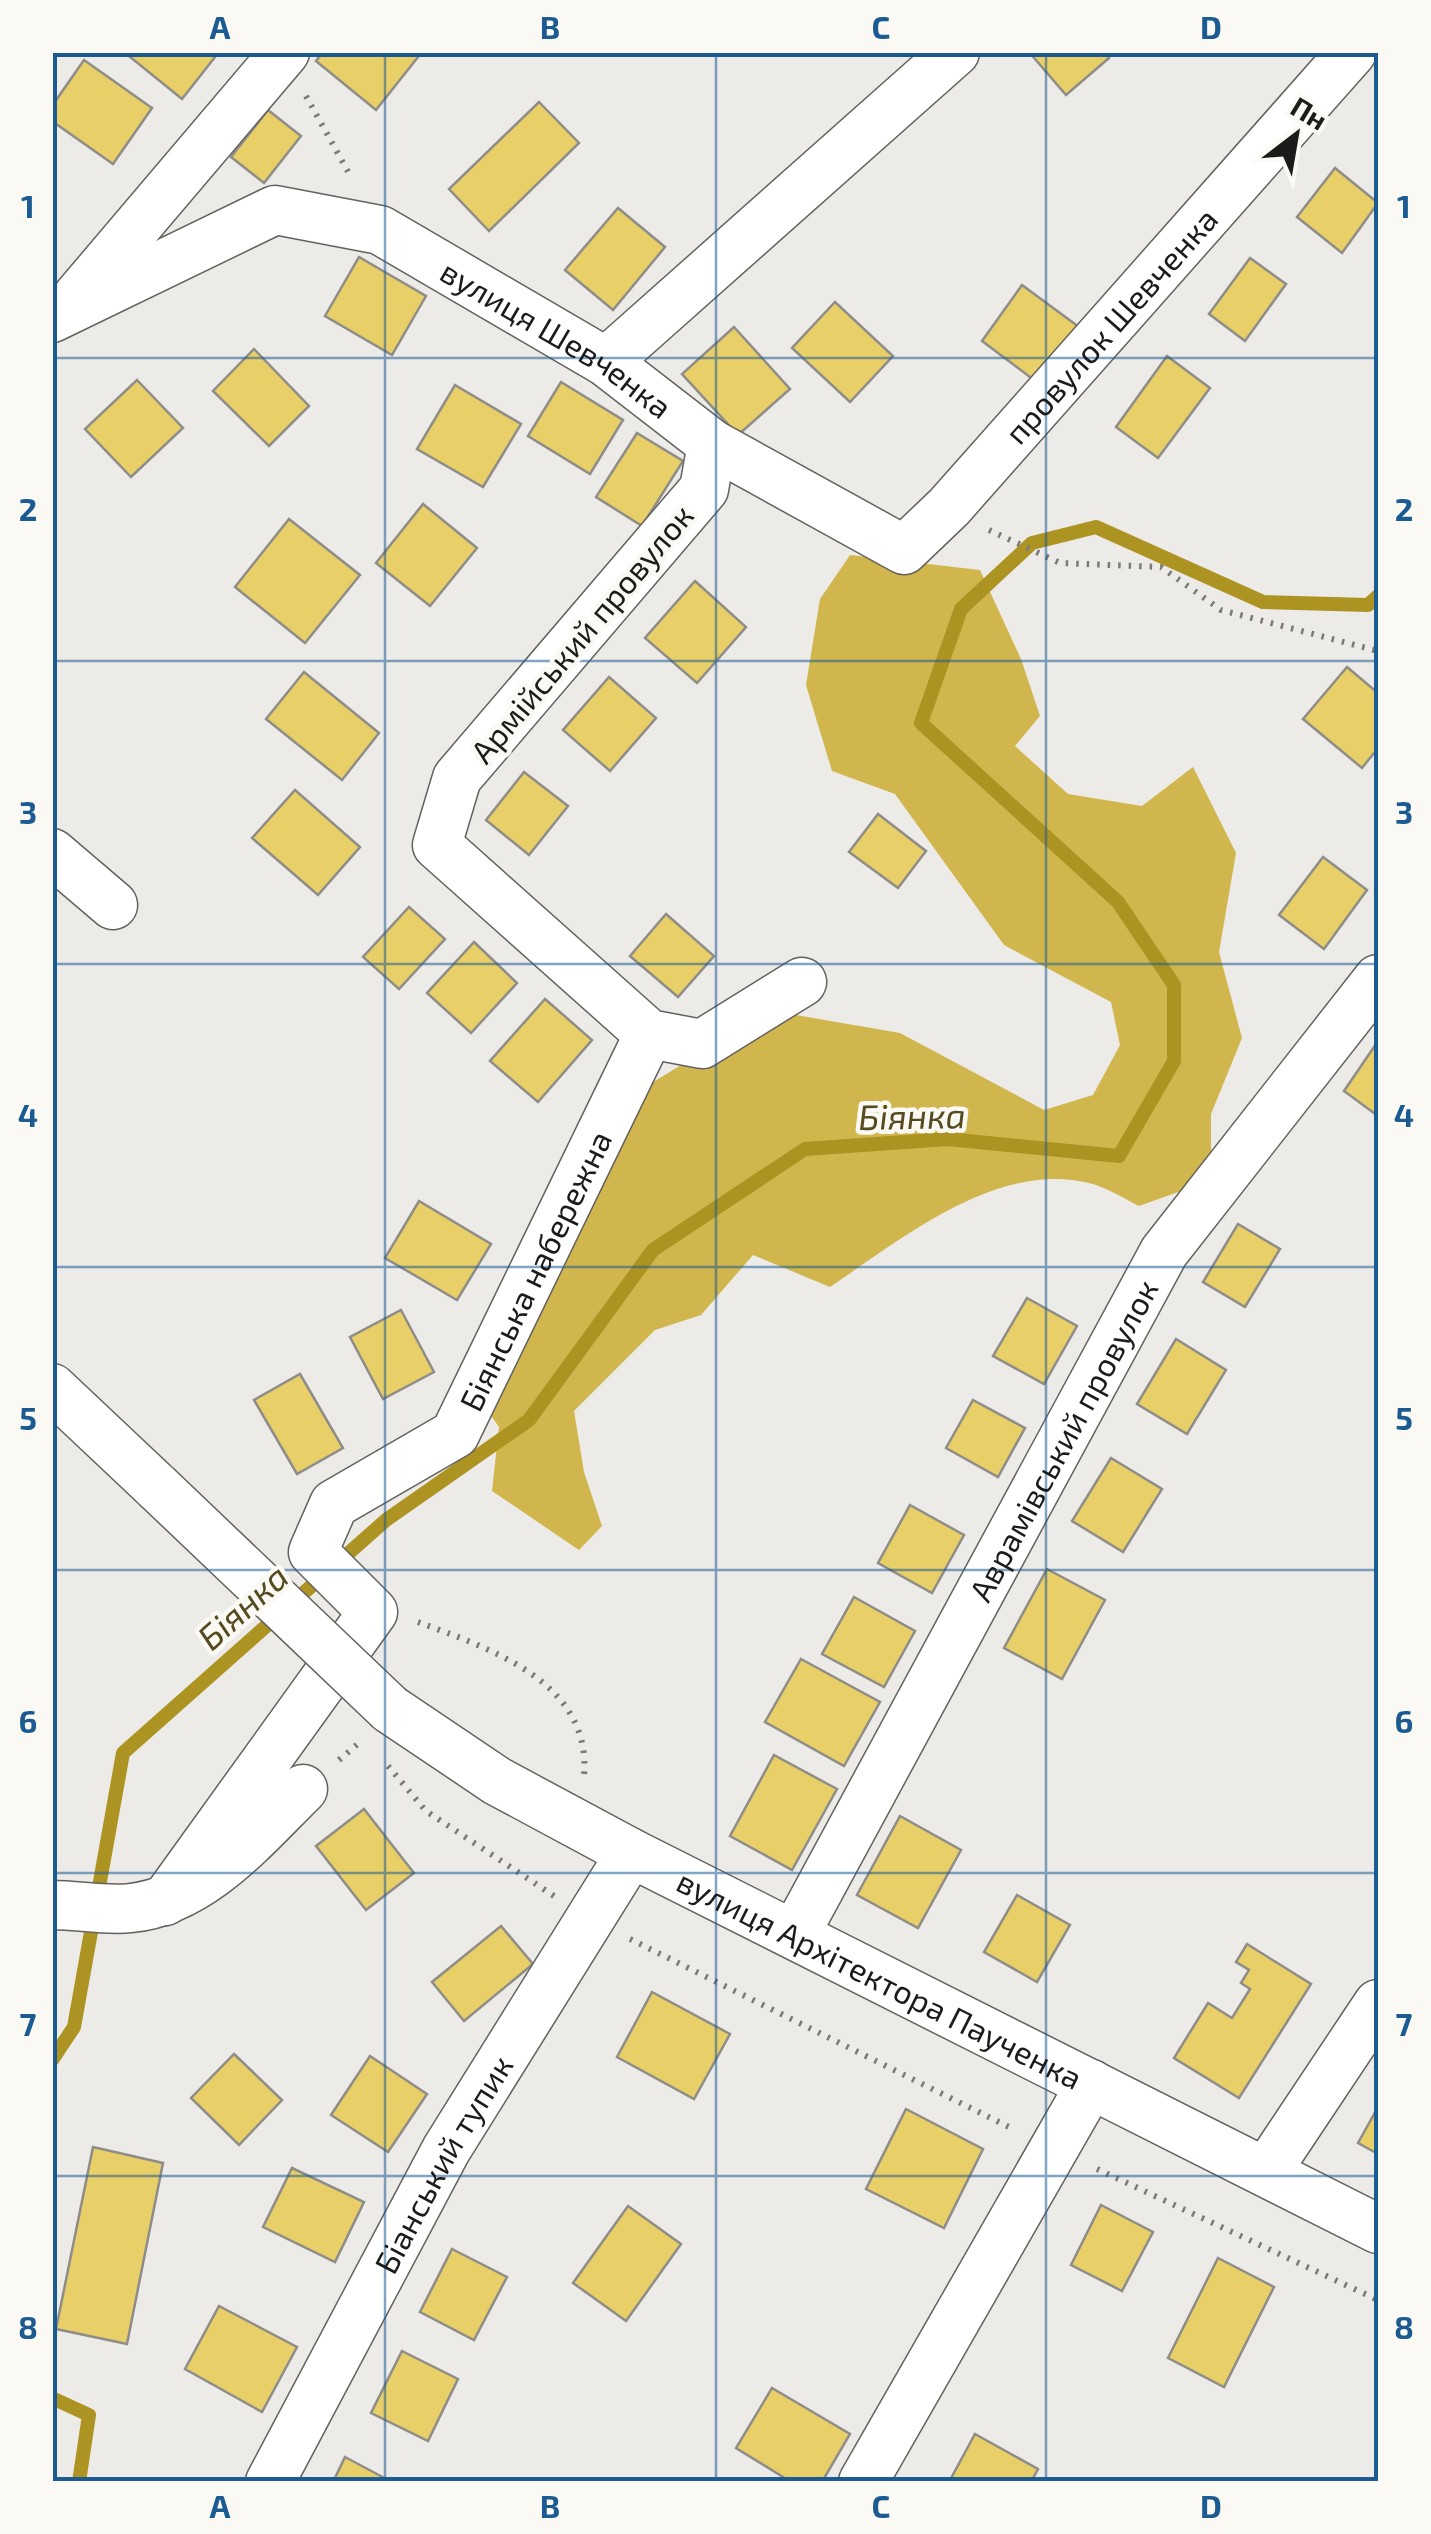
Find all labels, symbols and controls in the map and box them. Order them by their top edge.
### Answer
text: A [210,7,231,45]
text: B [540,7,560,45]
text: C [872,7,890,45]
text: D [1200,7,1222,45]
north arrow [1246,85,1346,185]
text: Пн [1285,89,1334,137]
text: 1 [21,186,35,224]
text: 1 [1397,186,1411,224]
street label: провулок Шевченка [996,199,1224,451]
street label: вулиця Шевченка [434,251,680,425]
text: 2 [19,489,37,527]
text: 2 [1395,489,1413,527]
street label: Армійський провулок [462,496,701,771]
text: 3 [19,792,37,830]
text: 3 [1395,792,1413,830]
water label: Біянка [858,1093,966,1137]
text: 4 [18,1095,38,1133]
text: 4 [1394,1095,1414,1133]
street label: Біянська набережна [450,1124,618,1417]
street label: Аврамівський провулок [960,1272,1165,1607]
text: 5 [19,1398,37,1436]
text: 5 [1395,1398,1413,1436]
water label: Біянка [188,1555,296,1657]
text: 6 [19,1701,37,1739]
text: 6 [1395,1701,1413,1739]
street label: вулиця Архітектора Паученка [671,1861,1089,2096]
text: 7 [20,2004,37,2042]
text: 7 [1396,2004,1413,2042]
street label: Біанський тупик [365,2048,520,2279]
text: 8 [18,2307,38,2345]
text: 8 [1394,2307,1414,2345]
text: A [210,2486,231,2524]
text: B [540,2486,560,2524]
text: C [872,2486,890,2524]
text: D [1200,2486,1222,2524]

